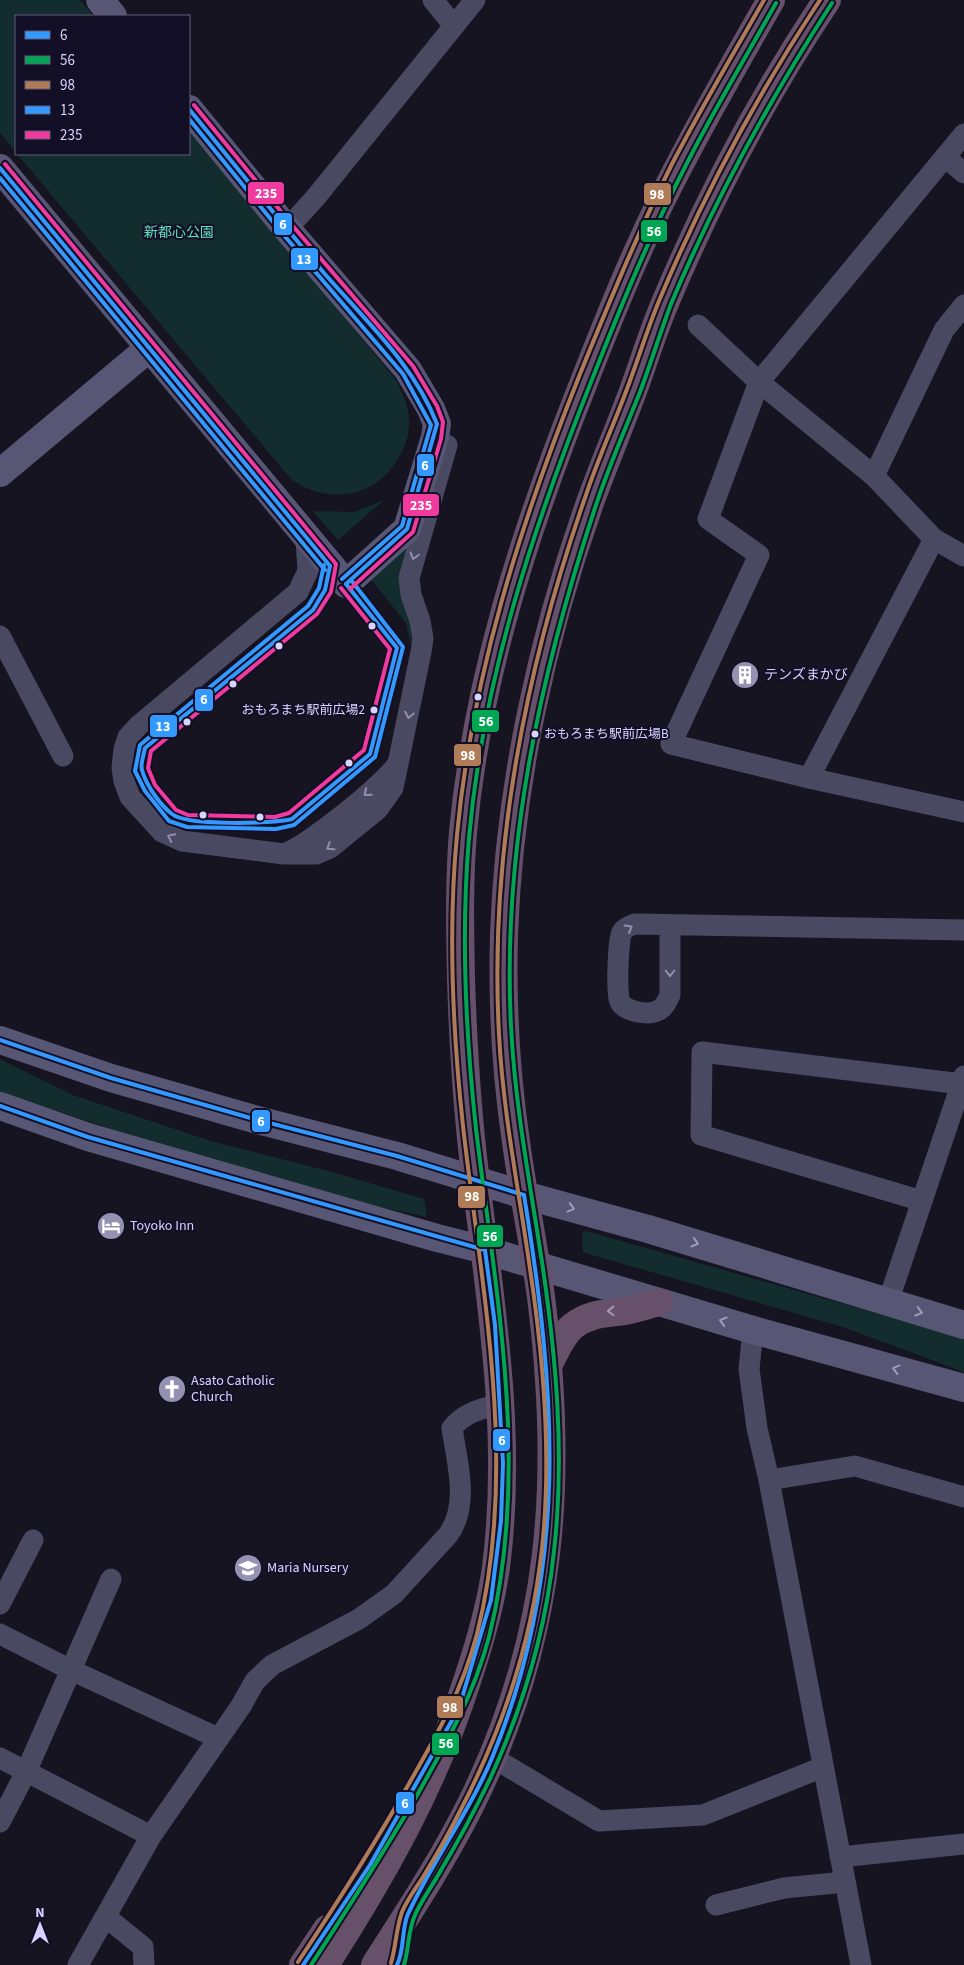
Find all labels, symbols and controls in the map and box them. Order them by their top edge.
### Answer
legend [15,15,190,155]
text: 6 [60,25,67,46]
text: 56 [60,50,75,71]
text: 98 [60,75,75,96]
text: 13 [60,100,75,121]
text: 235 [60,125,82,146]
line badge: 235 [247,181,285,205]
line badge: 98 [643,182,672,206]
text: 235 [255,184,277,204]
text: 98 [650,185,664,205]
line badge: 6 [273,212,293,236]
text: 6 [279,215,287,235]
line badge: 56 [640,219,668,243]
text: 56 [647,222,661,242]
park label: 新都心公園 [144,223,214,243]
line badge: 13 [290,247,319,271]
text: 13 [297,250,311,270]
line badge: 6 [416,453,435,477]
text: 6 [421,456,429,476]
line badge: 235 [402,493,440,517]
text: 235 [410,496,432,516]
one-way arrow [409,551,420,560]
unlabelled marker [367,621,377,631]
unlabelled marker [274,641,284,651]
building icon: テンズまかび [730,660,760,690]
place label: テンズまかび [764,665,848,685]
unlabelled marker [228,679,238,689]
line badge: 6 [194,688,214,712]
text: 6 [200,690,208,710]
unlabelled marker [473,692,483,702]
place label: おもろまち駅前広場2 [242,701,365,719]
marker: おもろまち駅前広場2 [369,705,379,715]
line badge: 56 [471,709,500,733]
one-way arrow [405,710,415,719]
text: 56 [479,712,493,732]
line badge: 13 [149,714,178,738]
text: 13 [156,717,170,737]
unlabelled marker [182,717,192,727]
place label: おもろまち駅前広場B [544,725,669,743]
marker: おもろまち駅前広場B [530,729,540,739]
line badge: 98 [453,743,482,767]
text: 98 [461,746,475,766]
unlabelled marker [344,758,354,768]
one-way arrow [364,788,373,797]
unlabelled marker [198,810,208,820]
unlabelled marker [255,812,265,822]
one-way arrow [167,833,176,843]
one-way arrow [326,841,336,850]
one-way arrow [624,924,633,934]
one-way arrow [665,970,675,978]
line badge: 6 [251,1109,271,1133]
text: 6 [257,1112,265,1132]
line badge: 98 [457,1185,486,1209]
text: 98 [465,1187,479,1207]
one-way arrow [567,1203,575,1213]
hotel icon: Toyoko Inn [96,1211,126,1241]
place label: Toyoko Inn [130,1216,194,1236]
line badge: 56 [476,1224,504,1248]
text: 56 [483,1227,497,1247]
one-way arrow [690,1238,698,1248]
one-way arrow [607,1306,615,1317]
one-way arrow [915,1306,923,1316]
one-way arrow [719,1316,728,1326]
one-way arrow [893,1365,901,1375]
place label: Asato Catholic Church [191,1371,275,1407]
church icon: Asato Catholic Church [157,1374,187,1404]
line badge: 6 [492,1428,511,1452]
text: 6 [498,1431,506,1451]
school or university icon: Maria Nursery [233,1553,263,1583]
place label: Maria Nursery [267,1558,349,1578]
line badge: 98 [436,1695,464,1719]
text: 98 [443,1698,457,1718]
line badge: 56 [431,1732,460,1756]
text: 56 [439,1734,453,1754]
line badge: 6 [395,1791,415,1815]
text: 6 [401,1794,409,1814]
north arrow [15,1900,65,1950]
text: N [35,1903,45,1923]

